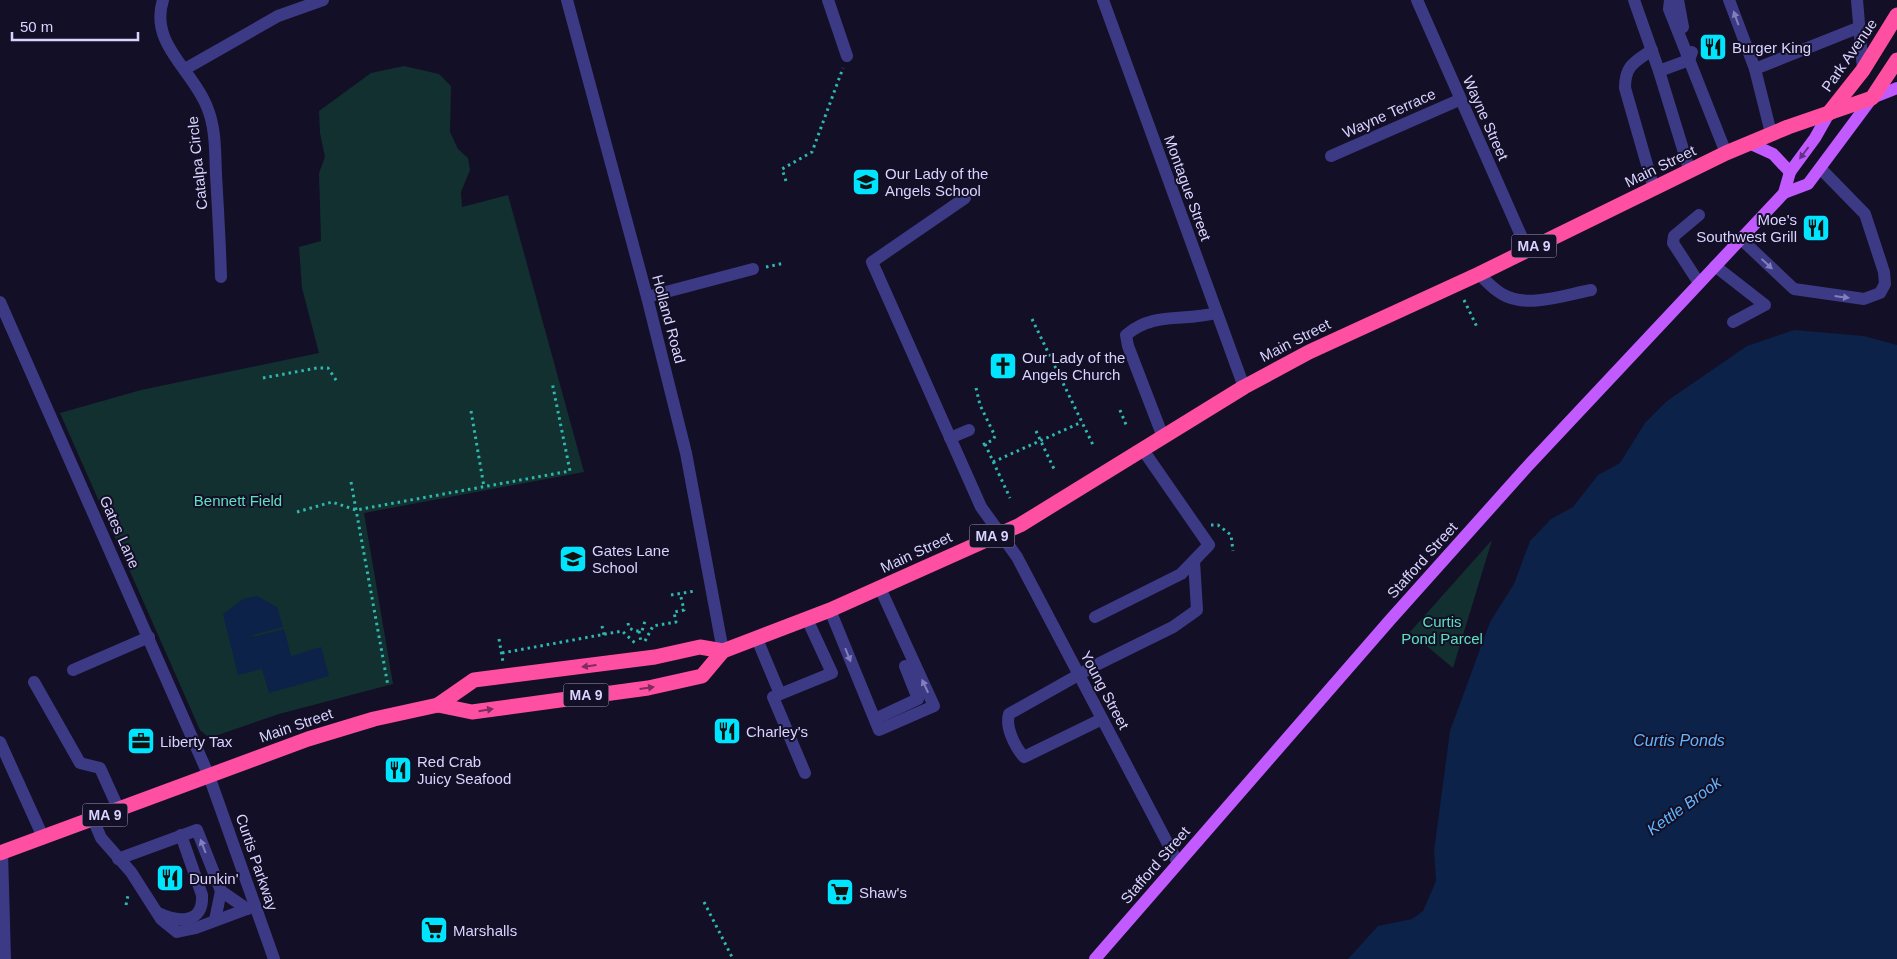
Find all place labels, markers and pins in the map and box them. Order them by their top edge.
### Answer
restaurant icon: Burger King [1698,32,1728,62]
place label: Burger King [1732,39,1811,56]
place label: Our Lady of the Angels School [885,165,988,199]
school or university icon: Our Lady of the Angels School [851,167,881,197]
place label: Moe's Southwest Grill [1696,211,1797,245]
restaurant icon: Moe's Southwest Grill [1801,213,1831,243]
place label: Our Lady of the Angels Church [1022,349,1125,383]
church icon: Our Lady of the Angels Church [988,351,1018,381]
place label: Gates Lane School [592,542,670,576]
school or university icon: Gates Lane School [558,544,588,574]
restaurant icon: Charley's [712,716,742,746]
place label: Charley's [746,723,808,740]
office icon: Liberty Tax [126,726,156,756]
place label: Liberty Tax [160,733,233,750]
place label: Red Crab Juicy Seafood [417,753,511,787]
restaurant icon: Red Crab Juicy Seafood [383,755,413,785]
restaurant icon: Dunkin' [155,863,185,893]
place label: Dunkin' [189,870,239,887]
supermarket icon: Shaw's [825,877,855,907]
place label: Shaw's [859,884,907,901]
supermarket icon: Marshalls [419,915,449,945]
place label: Marshalls [453,922,517,939]

